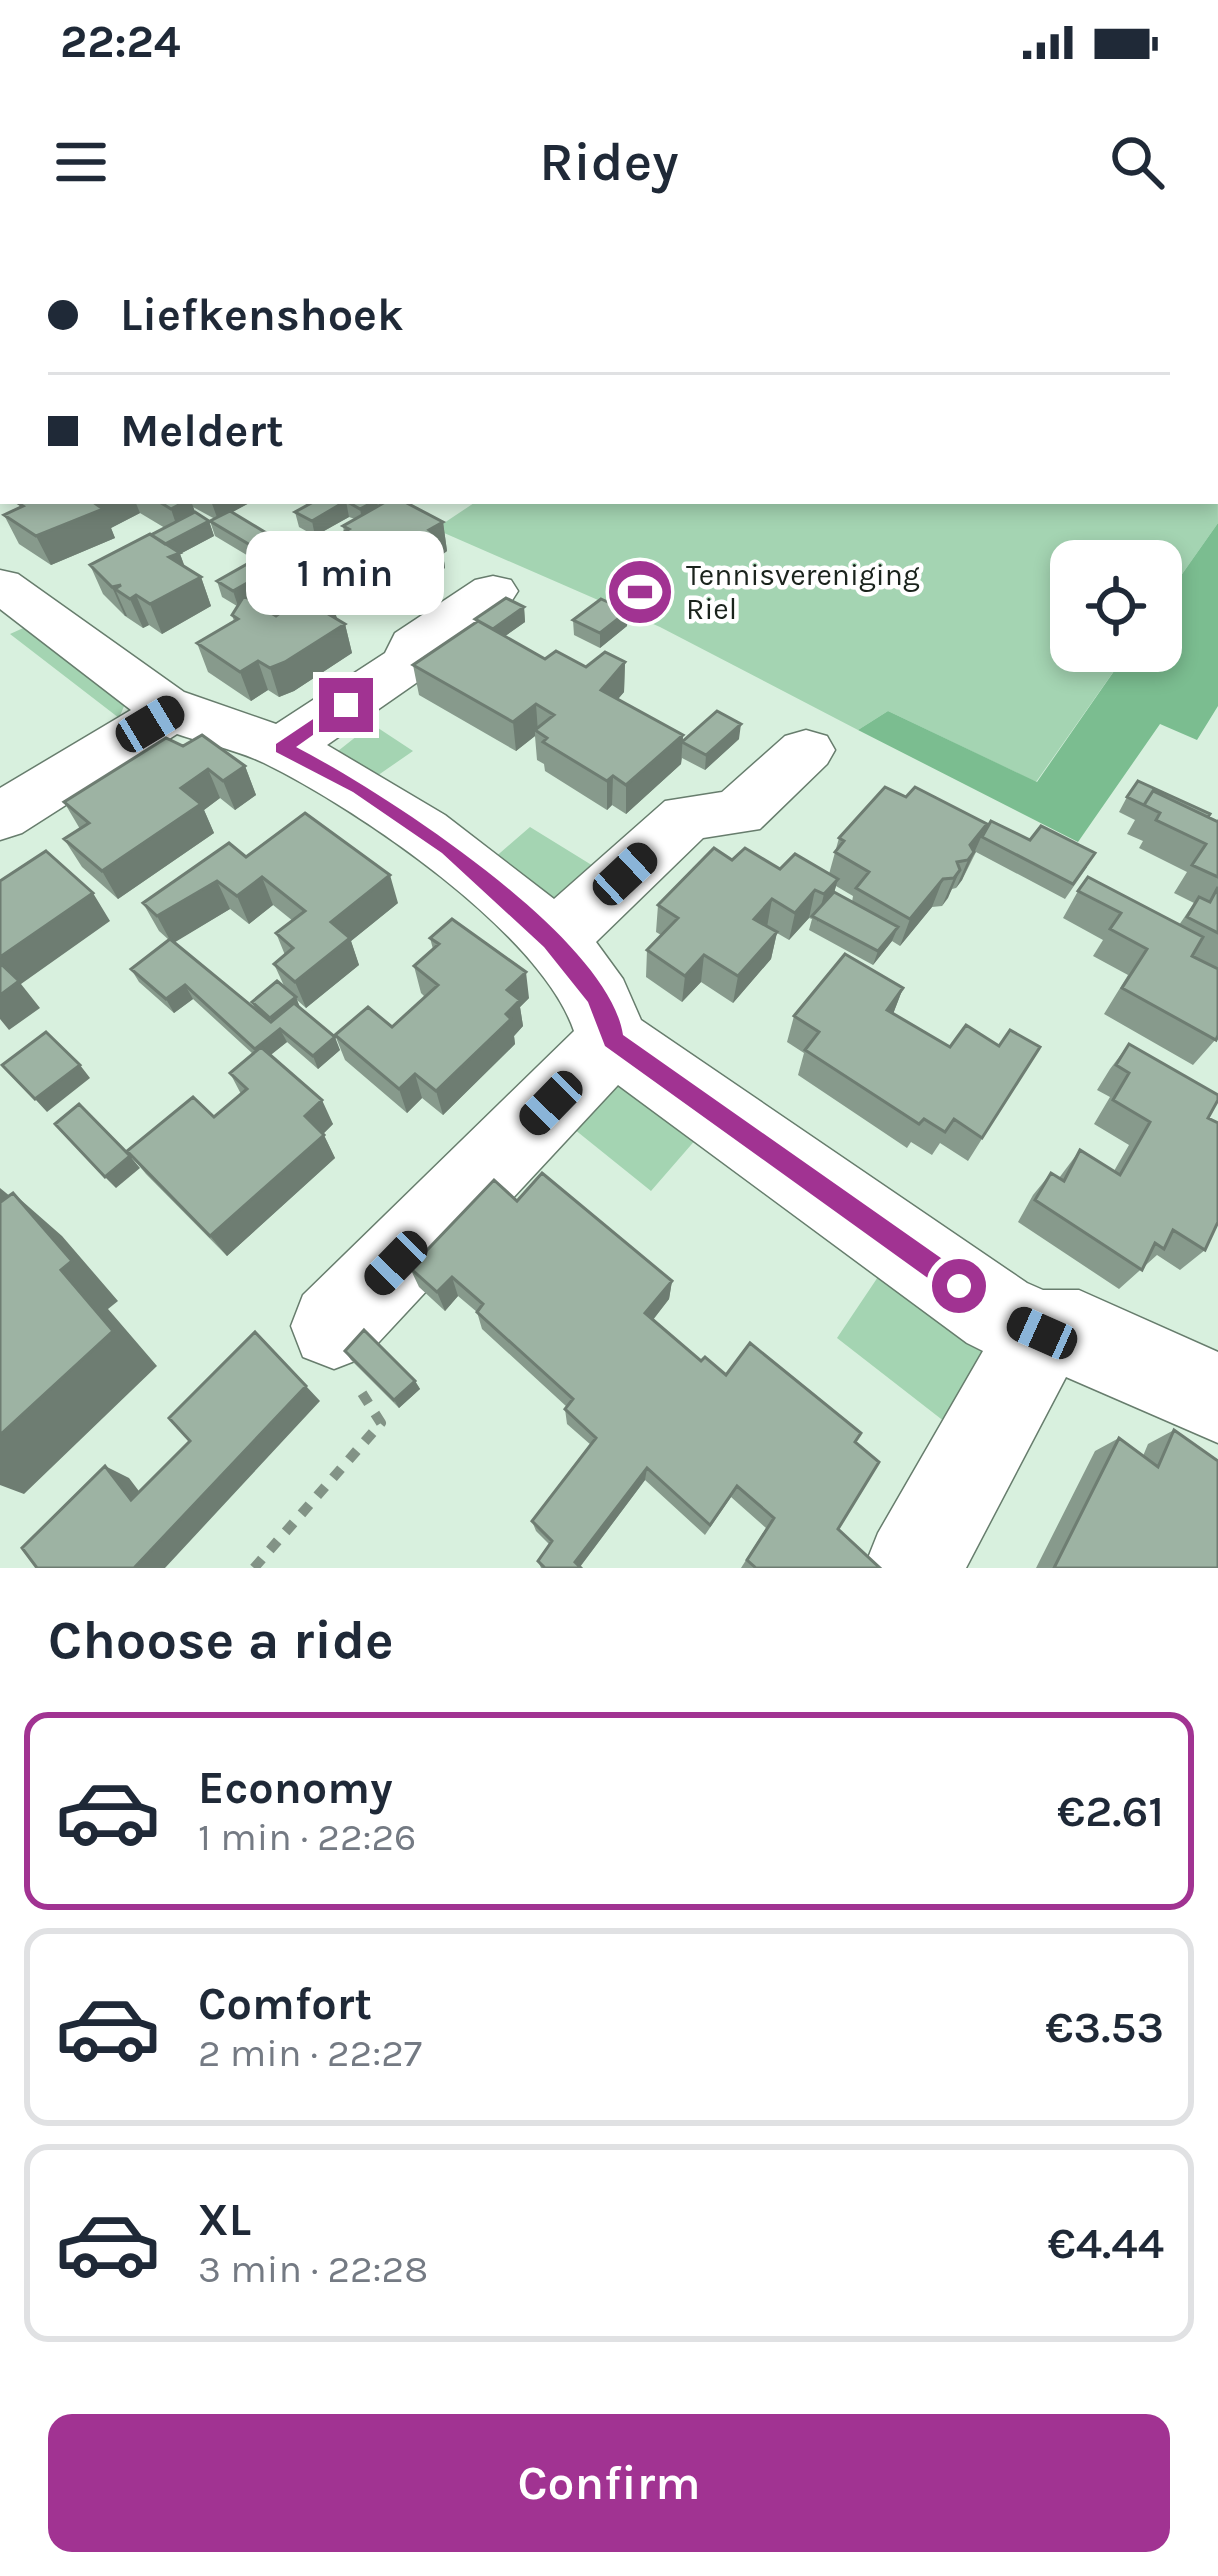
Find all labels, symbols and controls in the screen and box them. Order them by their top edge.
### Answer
text: 22:24 [60,16,181,68]
icon: menu [48,129,114,195]
icon: search [1104,129,1170,195]
text: Ridey [539,130,679,194]
text: Liefkenshoek [120,289,404,341]
text: Meldert [120,405,284,457]
callout: 1 min [247,531,445,615]
map controls [1050,540,1182,672]
button: locate [1050,540,1182,672]
text: 1 min [297,550,393,596]
sports icon: Tennisvereniging Riel [605,557,675,627]
place label: Tennisvereniging Riel [686,557,920,627]
route end [319,678,373,732]
car [110,690,190,758]
car [586,836,664,912]
car [513,1065,589,1141]
car [358,1225,434,1301]
route start [932,1259,986,1313]
car [1002,1302,1082,1364]
text: Choose a ride [48,1608,394,1672]
icon: car [54,1757,162,1865]
text: Economy [198,1762,393,1814]
text: €2.61 [1057,1785,1164,1837]
text: 1 min · 22:26 [198,1814,416,1860]
icon: car [54,1973,162,2081]
text: Comfort [198,1978,372,2030]
text: €3.53 [1045,2001,1164,2053]
text: 2 min · 22:27 [198,2030,422,2076]
icon: car [54,2189,162,2297]
text: XL [198,2194,251,2246]
text: €4.44 [1048,2217,1164,2269]
text: 3 min · 22:28 [198,2246,428,2292]
button: Confirm [48,2414,1170,2552]

